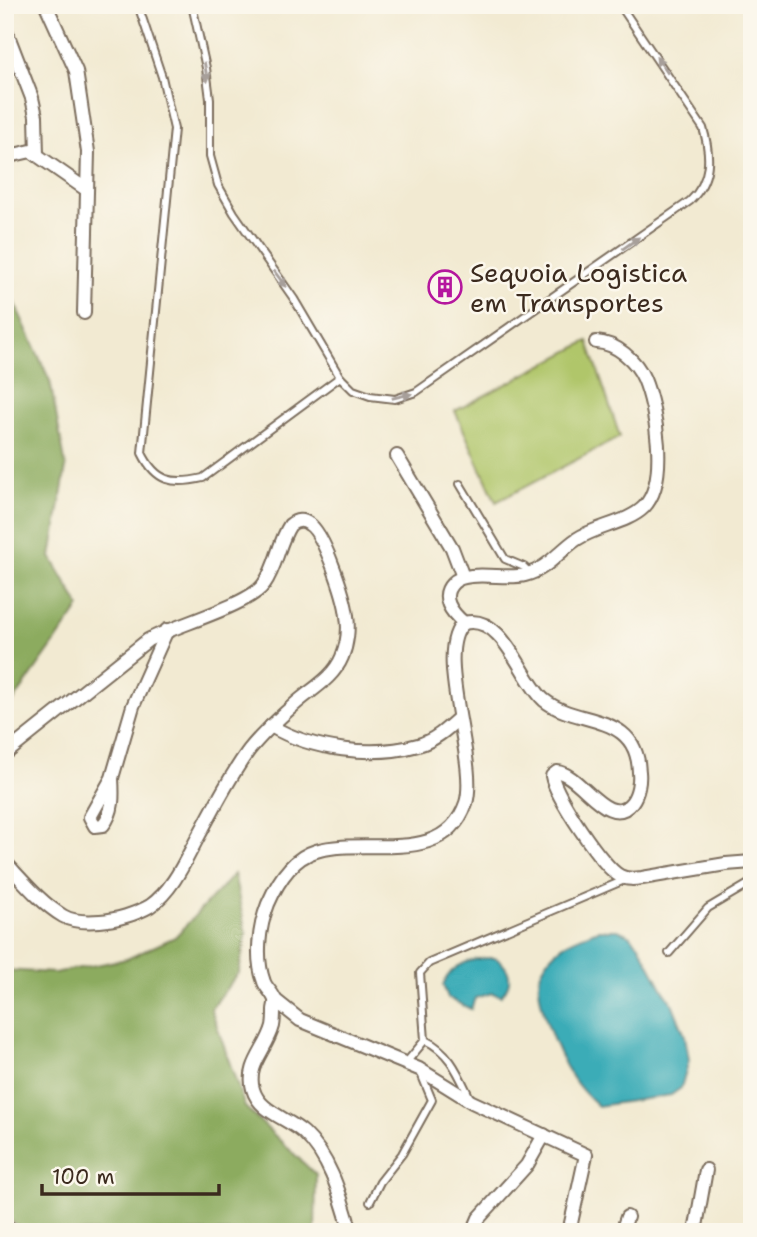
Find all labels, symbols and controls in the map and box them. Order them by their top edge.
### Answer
one-way arrow [656,56,669,75]
one-way arrow [201,61,212,83]
one-way arrow [621,237,640,250]
place label: Sequoia Logistica em Transportes [470,255,687,320]
building icon: Sequoia Logistica em Transportes [426,268,464,306]
one-way arrow [273,270,287,288]
one-way arrow [391,390,413,401]
scale bar [42,1153,219,1197]
text: 100 m [52,1163,115,1191]

